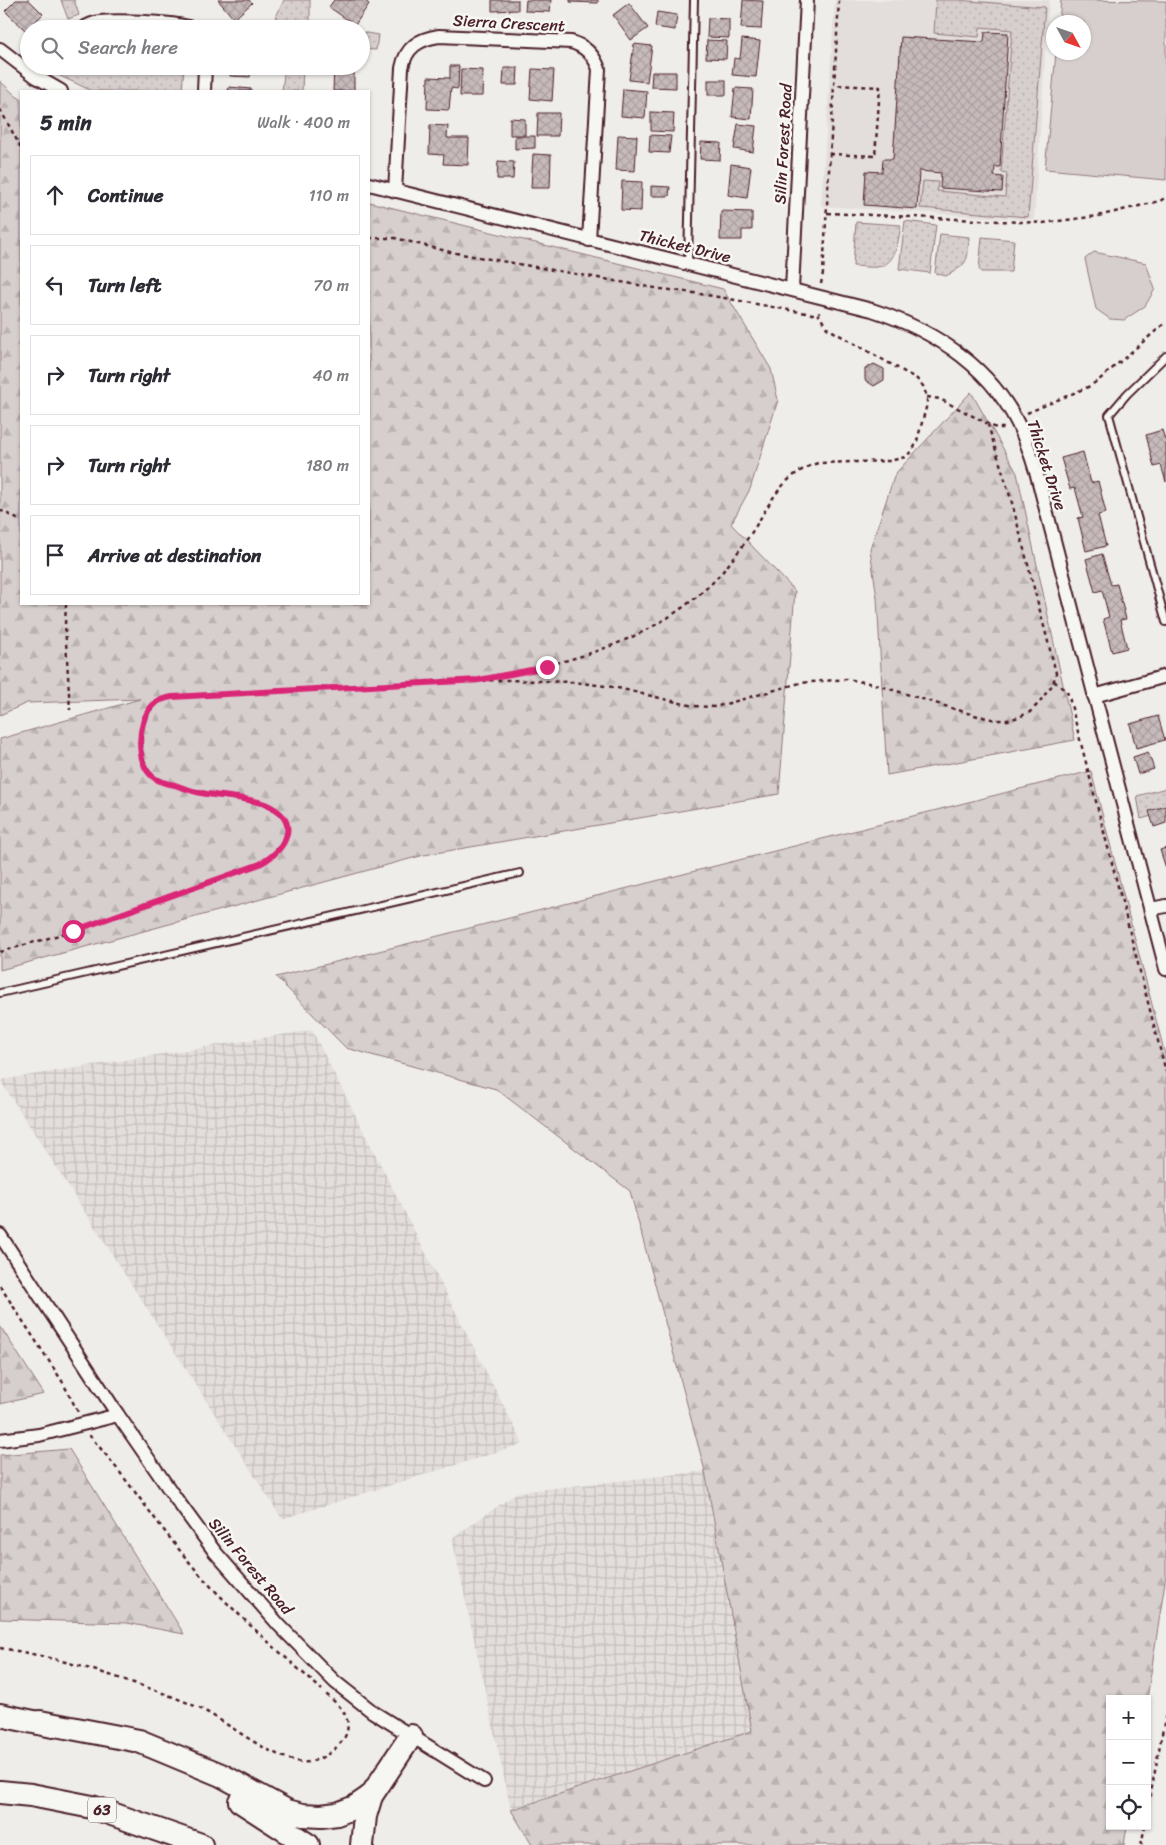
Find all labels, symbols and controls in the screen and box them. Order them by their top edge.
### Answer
street label: Sierra Crescent [452,6,566,40]
north arrow [1046,15,1091,60]
search box [20,20,370,75]
text: Search here [78,31,178,64]
icon: search [38,34,66,62]
street label: Silin Forest Road [765,82,801,205]
text: 5 min [40,104,92,142]
text: Walk · 400 m [257,108,350,137]
text: Continue [88,179,164,212]
icon: ahead [41,181,69,209]
text: 110 m [309,181,349,210]
street label: Thicket Drive [636,221,734,271]
text: Turn left [88,269,161,302]
icon: left [41,271,69,299]
text: 70 m [313,271,349,300]
text: Turn right [88,359,170,392]
icon: right [41,361,69,389]
text: 40 m [312,361,349,390]
street label: Thicket Drive [1019,416,1075,514]
text: Turn right [88,449,170,482]
icon: right [41,451,69,479]
text: 180 m [306,451,349,480]
text: Arrive at destination [88,539,261,572]
icon: arrive [41,541,69,569]
route end [536,656,559,679]
route start [62,920,85,943]
street label: Silin Forest Road [201,1511,302,1623]
map controls [1106,1695,1151,1830]
button: + [1106,1695,1151,1740]
button: − [1106,1740,1151,1785]
button: locate [1106,1785,1151,1830]
road number: 63 [88,1798,116,1822]

